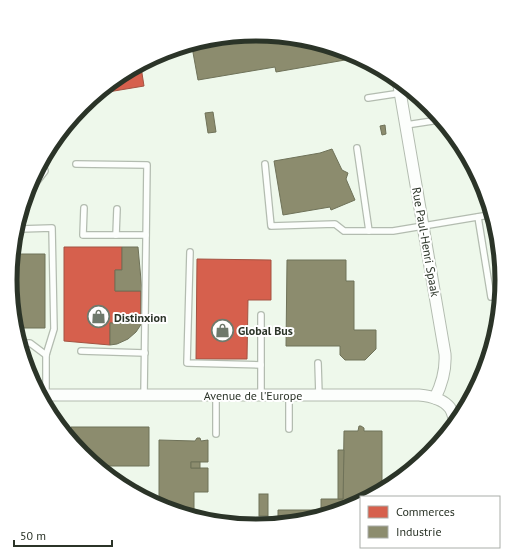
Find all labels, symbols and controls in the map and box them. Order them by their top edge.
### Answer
street label: Rue Paul-Henri Spaak [409,186,443,298]
shop icon: Distinxion [85,304,111,330]
place label: Distinxion [114,310,167,325]
shop icon: Global Bus [209,317,235,343]
place label: Global Bus [238,323,293,338]
street label: Avenue de l'Europe [204,388,302,403]
legend [360,496,500,548]
text: Commerces [396,504,455,519]
scale bar [14,522,112,548]
text: Industrie [396,524,442,539]
text: 50 m [20,528,46,543]

